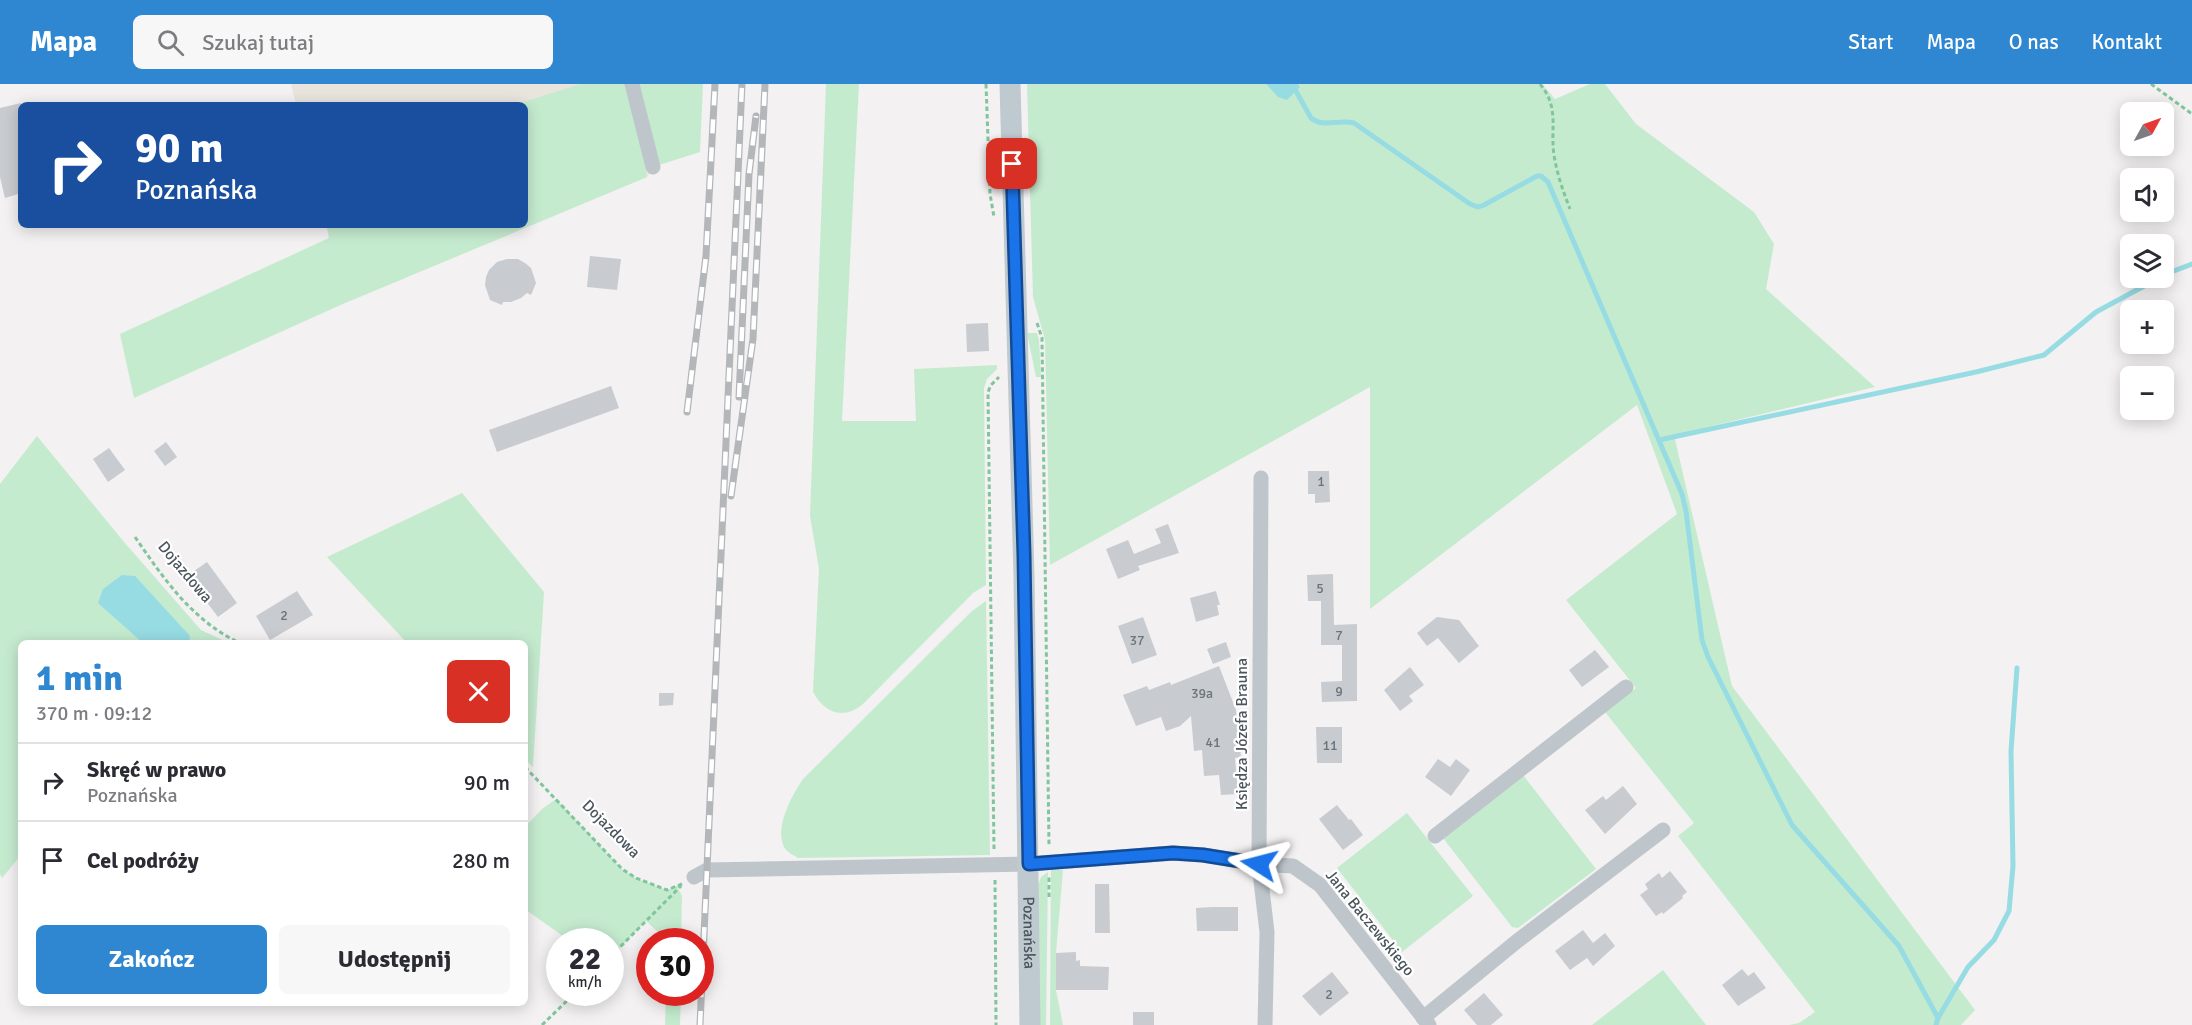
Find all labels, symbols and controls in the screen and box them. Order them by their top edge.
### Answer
search box [133,15,553,69]
text: Mapa [30,25,97,59]
icon: search [154,26,187,59]
text: Szukaj tutaj [202,29,314,56]
text: Start [1848,29,1893,55]
text: Mapa [1926,29,1976,55]
text: O nas [2009,29,2059,55]
text: Kontakt [2092,29,2162,55]
north arrow [2120,102,2174,156]
map controls [2120,102,2174,420]
text: 90 m [135,123,224,174]
icon: right [36,126,114,204]
pin [986,138,1037,189]
icon: arrive [995,147,1028,180]
button: sound [2120,168,2174,222]
text: Poznańska [135,174,257,207]
button: layers [2120,234,2174,288]
button: + [2120,300,2174,354]
button: − [2120,366,2174,420]
house number: 1 [1317,473,1325,490]
street label: Dojazdowa [153,537,217,607]
house number: 5 [1316,580,1324,597]
house number: 2 [280,607,288,624]
house number: 7 [1335,627,1343,644]
house number: 37 [1129,632,1145,649]
text: 1 min [36,656,123,701]
street label: Księdza Józefa Brauna [1232,658,1252,810]
button: close [447,660,510,723]
house number: 9 [1335,683,1343,700]
house number: 39a [1191,685,1213,702]
text: 370 m · 09:12 [36,701,152,726]
house number: 41 [1205,734,1221,751]
house number: 11 [1322,737,1338,754]
text: Skręć w prawo [87,756,226,783]
icon: right [36,766,69,799]
text: 90 m [464,769,510,796]
text: Poznańska [87,783,178,808]
street label: Dojazdowa [578,796,644,862]
position arrow [1227,832,1291,896]
icon: arrive [36,844,69,877]
text: Cel podróży [87,847,199,874]
text: 280 m [452,847,510,874]
street label: Jana Baczewskiego [1321,866,1419,980]
street label: Poznańska [1018,896,1039,969]
button: Zakończ [36,925,267,994]
button: Udostępnij [279,925,510,994]
speed limit sign: 30 [636,928,714,1006]
text: 22 [569,941,601,978]
text: km/h [568,973,602,991]
house number: 2 [1325,986,1333,1003]

